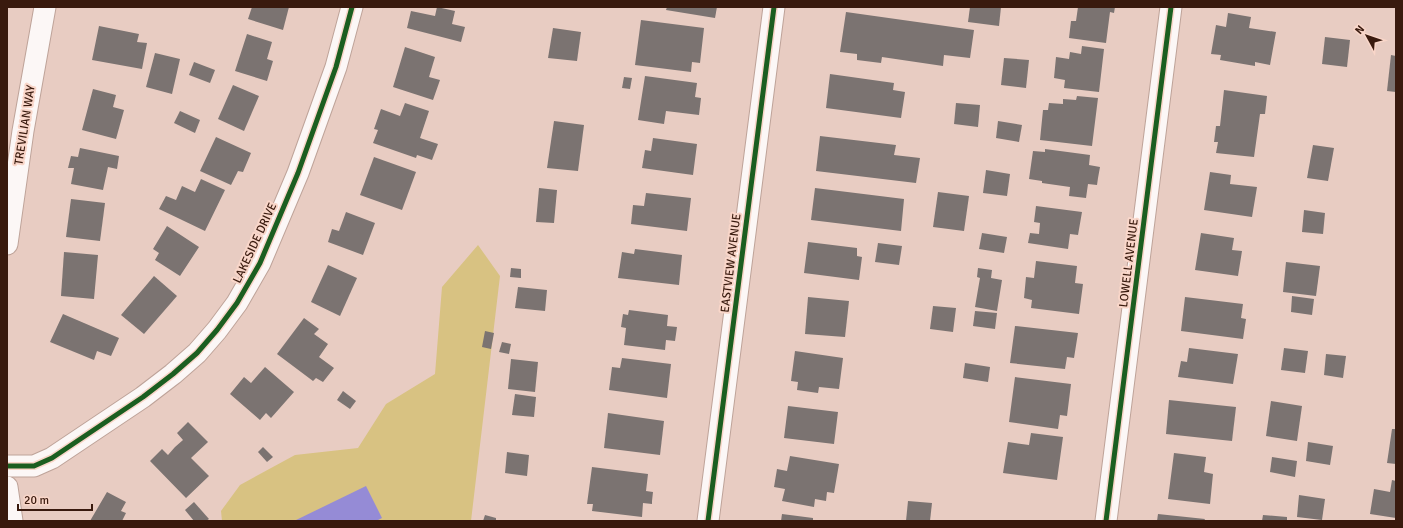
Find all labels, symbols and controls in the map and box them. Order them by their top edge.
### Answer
north arrow [1347,16,1387,56]
text: N [1352,23,1367,37]
street label: TREVILIAN WAY [11,84,39,166]
street label: LAKESIDE DRIVE [230,200,280,286]
street label: EASTVIEW AVENUE [717,212,745,313]
street label: LOWELL AVENUE [1116,218,1142,308]
scale bar [18,486,92,512]
text: 20 m [24,493,49,508]

